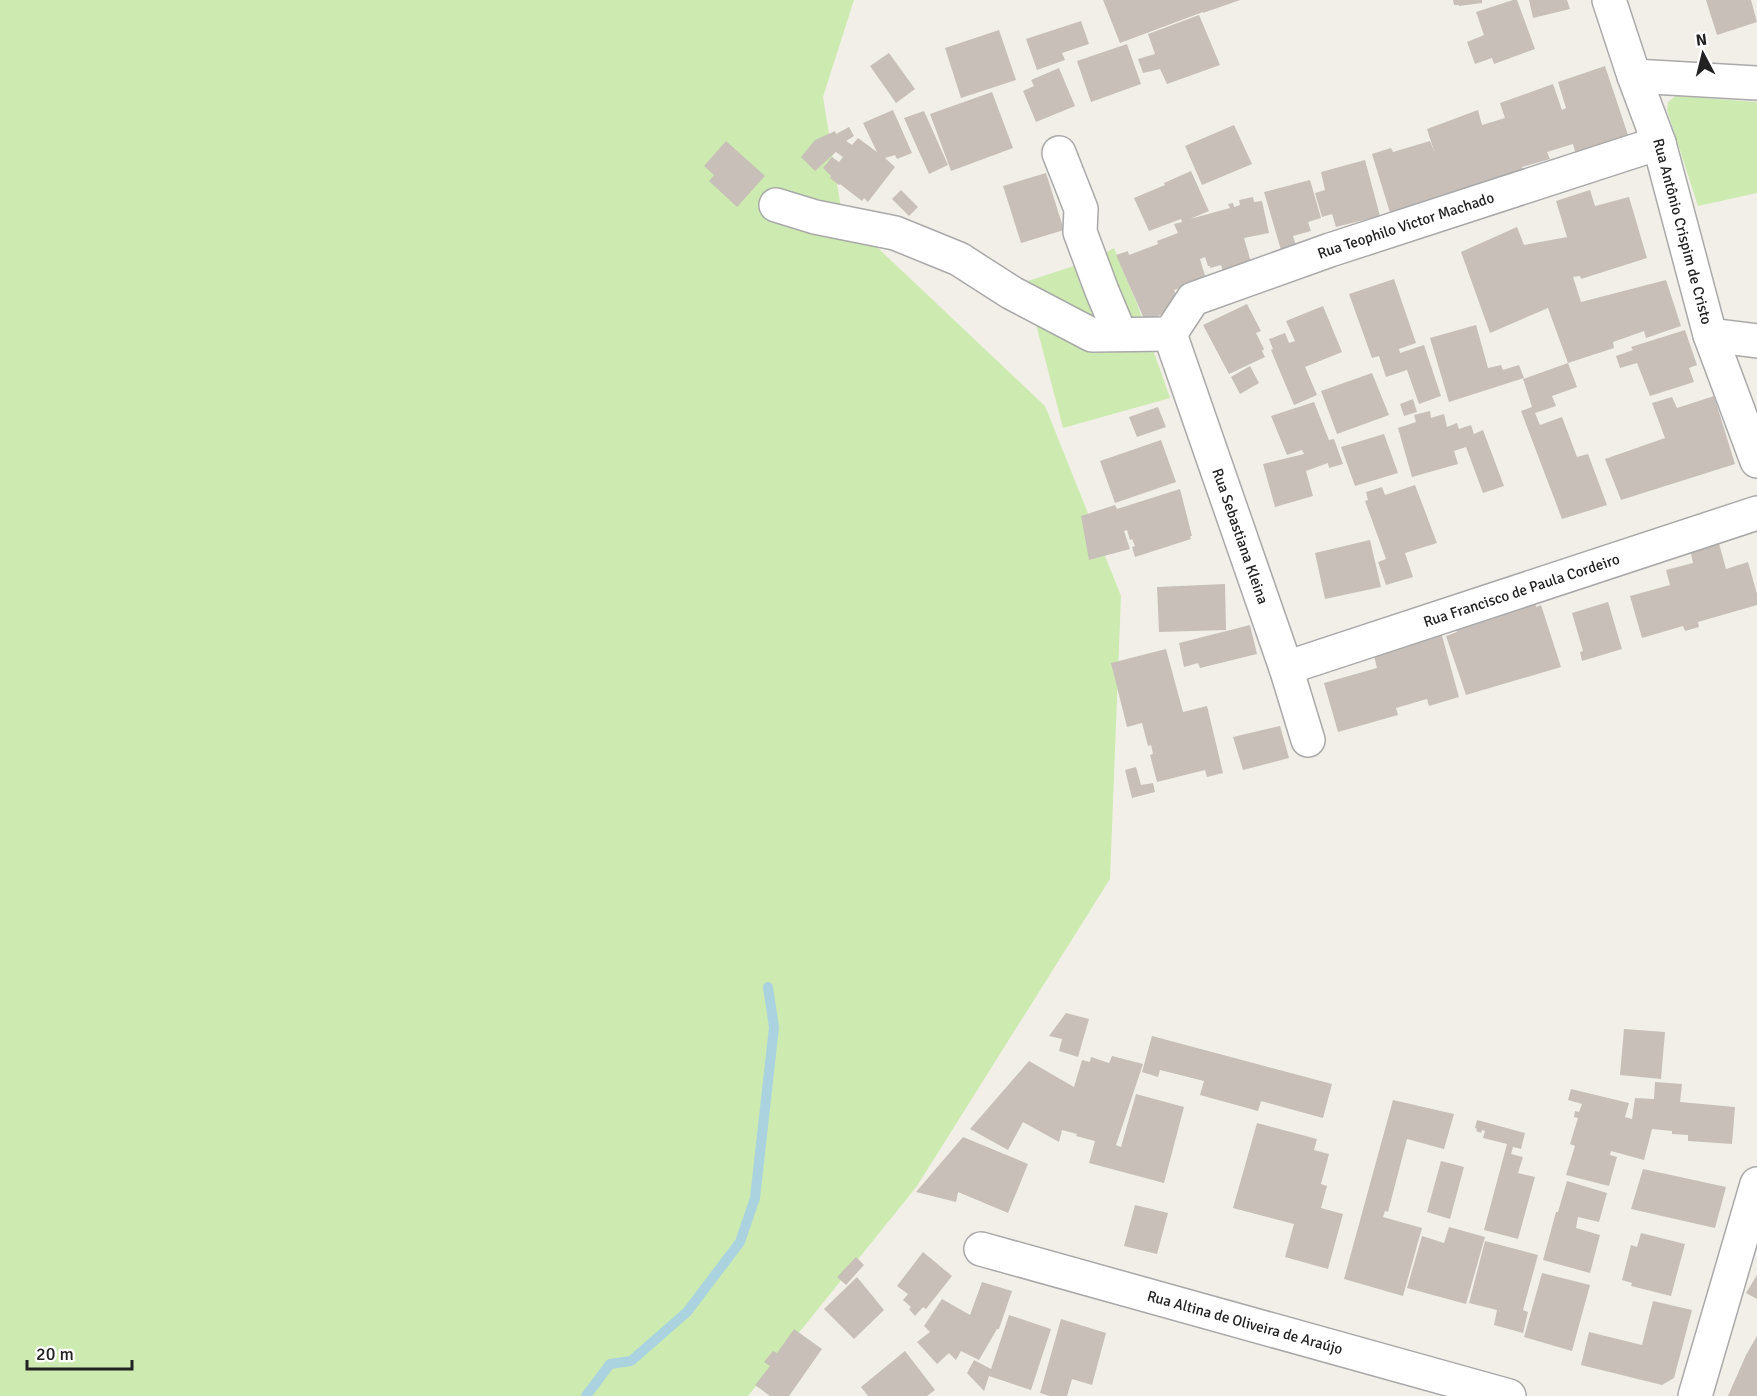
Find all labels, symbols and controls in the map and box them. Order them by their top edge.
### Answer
north arrow [1673,24,1733,84]
text: N [1695,30,1708,51]
street label: Rua Antônio Crispim de Cristo [1649,137,1716,326]
street label: Rua Teophilo Victor Machado [1315,188,1496,263]
street label: Rua Sebastiana Kleina [1208,466,1272,606]
street label: Rua Francisco de Paula Cordeiro [1421,550,1622,631]
street label: Rua Altina de Oliveira de Araújo [1145,1287,1345,1358]
scale bar [27,1333,132,1371]
text: 20 m [36,1343,74,1365]

